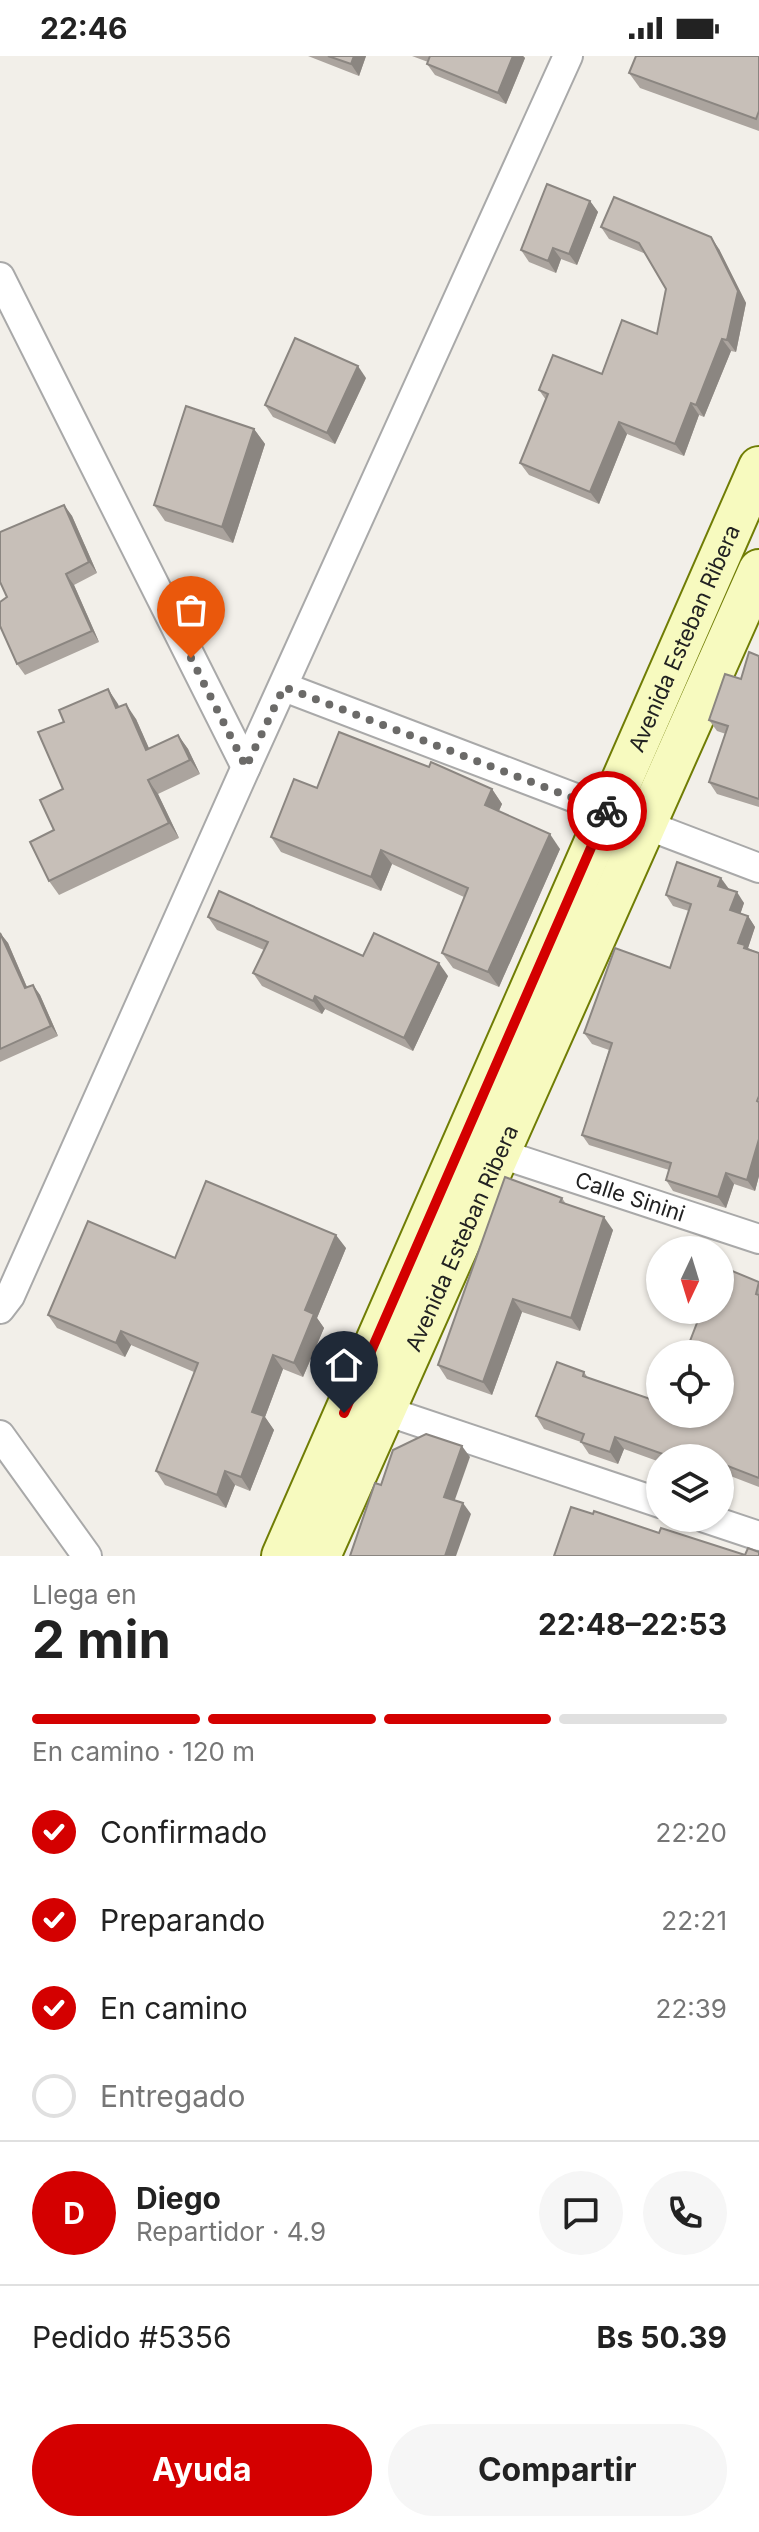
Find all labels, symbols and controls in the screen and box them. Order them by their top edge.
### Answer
text: 22:46 [40,10,128,46]
street label: Avenida Esteban Ribera [623,521,745,756]
pin [157,576,225,658]
icon: bag [169,588,213,632]
courier [567,771,647,851]
icon: bike [585,789,629,833]
street label: Avenida Esteban Ribera [400,1121,523,1355]
street label: Calle Sinini [572,1166,688,1227]
north arrow [646,1236,734,1324]
map controls [646,1236,734,1532]
pin [310,1331,378,1413]
button: locate [646,1340,734,1428]
icon: home [322,1343,366,1387]
button: layers [646,1444,734,1532]
text: Llega en [32,1579,137,1610]
text: 22:48–22:53 [538,1606,727,1642]
text: 2 min [32,1608,171,1671]
text: En camino · 120 m [32,1736,255,1767]
icon: check [32,1810,76,1854]
text: Confirmado [100,1814,267,1850]
text: 22:20 [656,1817,727,1848]
icon: check [32,1898,76,1942]
text: Preparando [100,1902,265,1938]
text: 22:21 [661,1905,727,1936]
icon: check [32,1986,76,2030]
text: En camino [100,1990,248,2026]
text: 22:39 [656,1993,727,2024]
text: Entregado [100,2078,245,2114]
button: chat [539,2171,623,2255]
button: phone [643,2171,727,2255]
text: Diego [136,2180,221,2216]
text: D [63,2195,85,2231]
text: Repartidor · 4.9 [136,2216,326,2247]
text: Pedido #5356 [32,2319,232,2355]
text: Bs 50.39 [597,2319,727,2355]
button: Ayuda [32,2424,372,2516]
button: Compartir [388,2424,727,2516]

